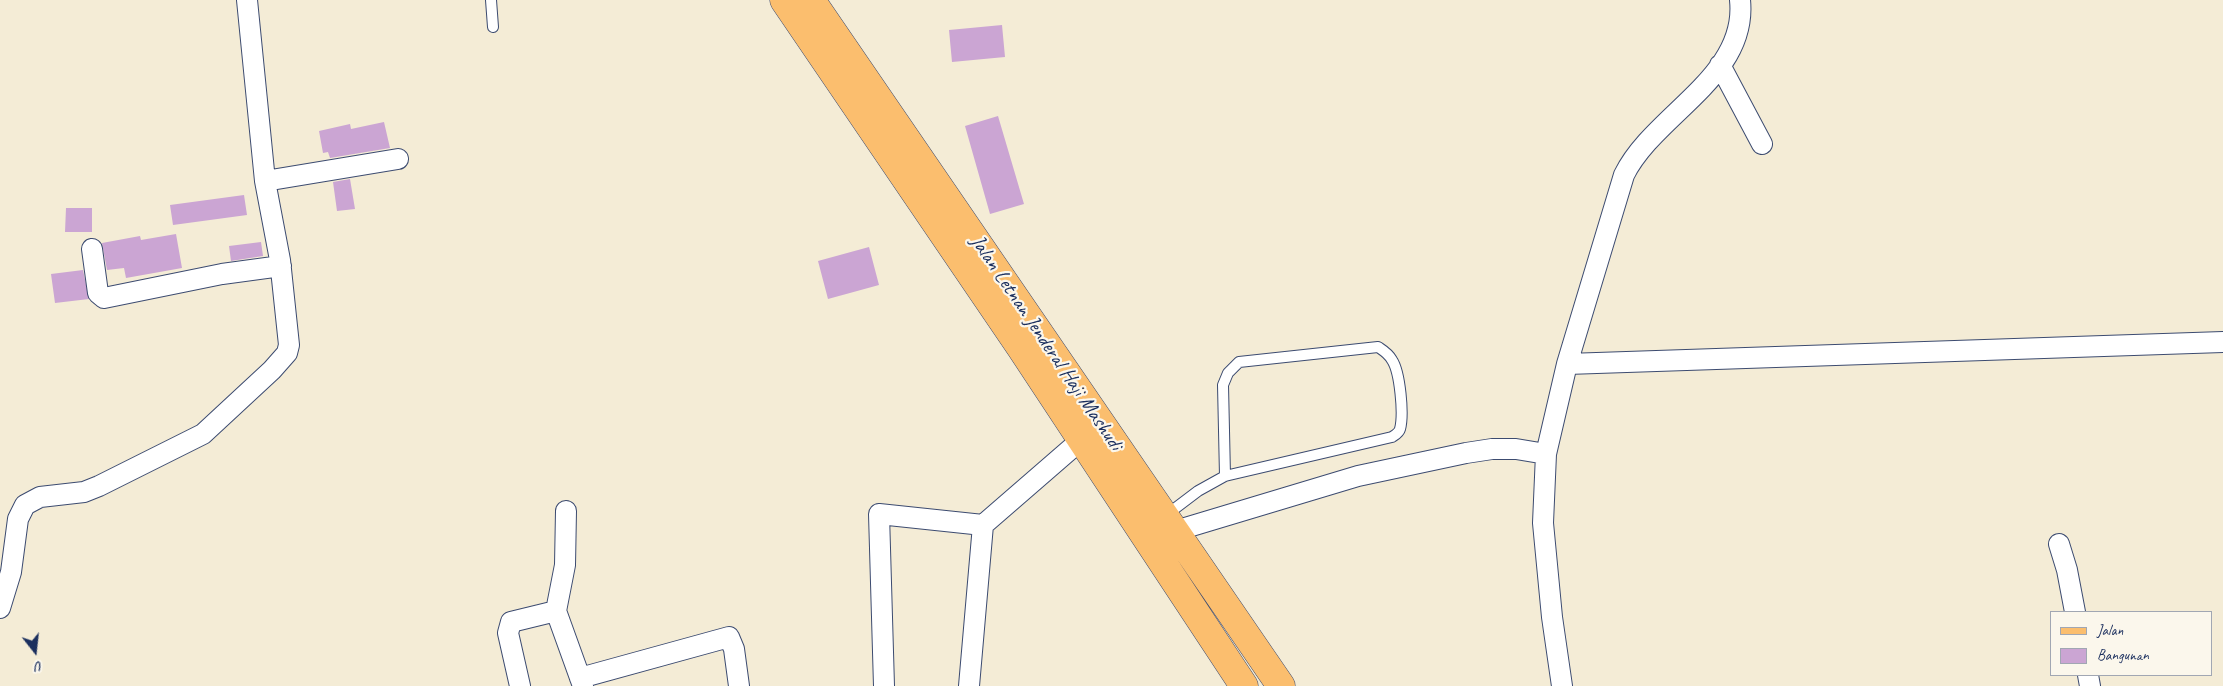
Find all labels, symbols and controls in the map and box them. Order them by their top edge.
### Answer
street label: Jalan Letnan Jenderal Haji Mashudi [964,230,1128,456]
legend [2050,611,2213,676]
text: Jalan [2097,621,2123,640]
north arrow [10,626,60,676]
text: Bangunan [2097,646,2149,665]
text: U [34,657,45,675]

